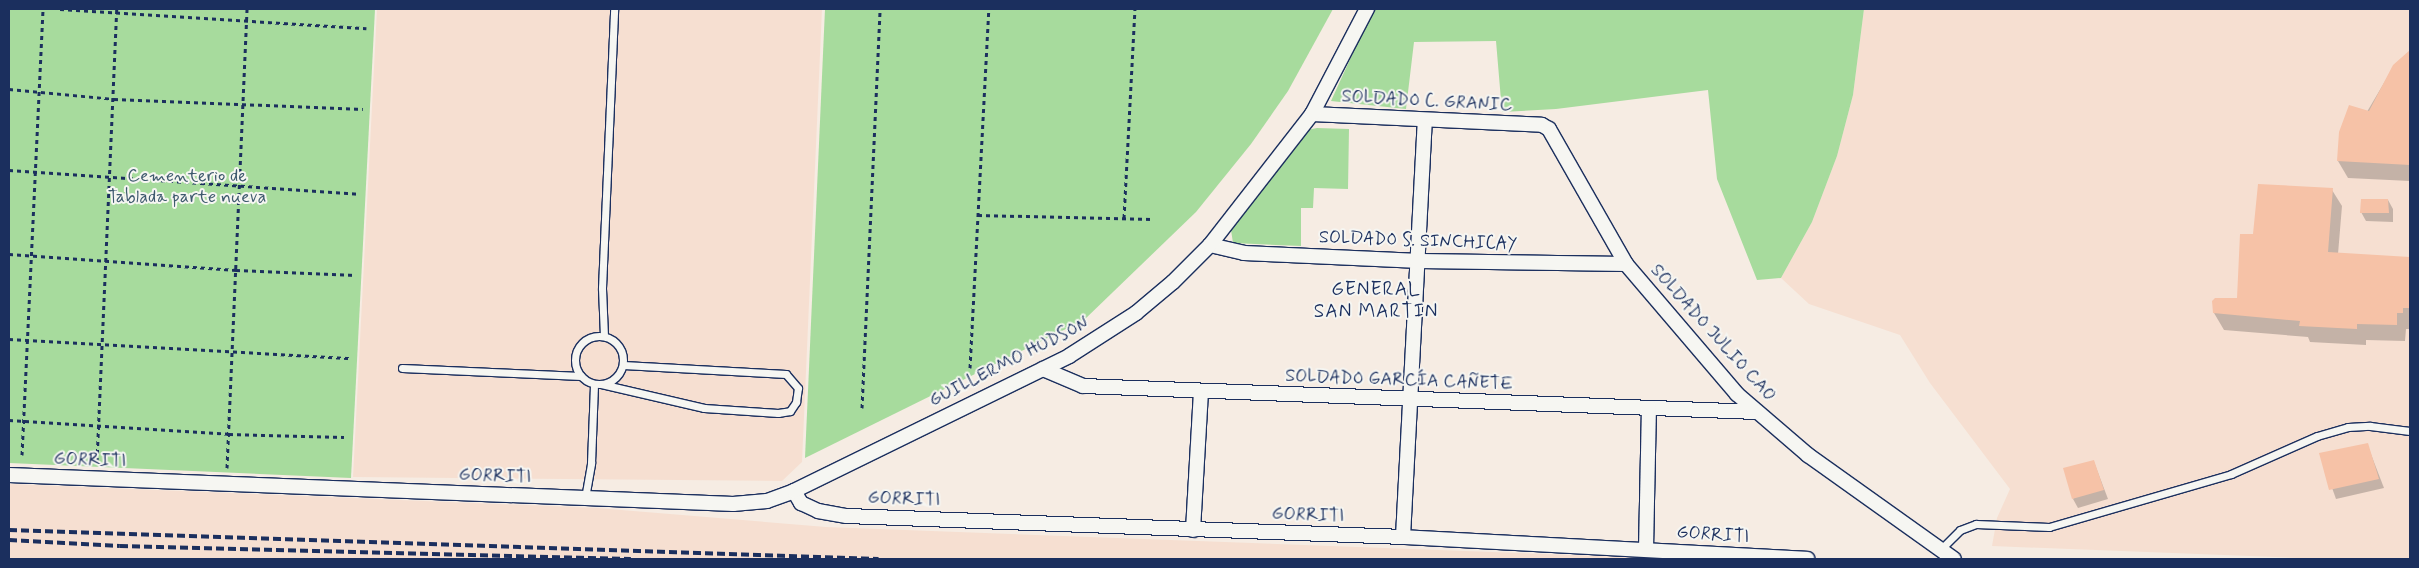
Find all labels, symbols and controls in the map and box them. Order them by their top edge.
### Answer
street label: SOLDADO C. GRANIC [1340,86,1514,116]
park label: Cementerio de Tablada parte nueva [110,166,264,208]
street label: SOLDADO S. SINCHICAY [1318,227,1518,255]
street label: SOLDADO JULIO CAO [1646,260,1780,406]
district label: GENERAL SAN MARTIN [1311,279,1441,323]
street label: GUILLERMO HUDSON [925,312,1093,412]
street label: SOLDADO GARCÍA CAÑETE [1286,365,1512,395]
street label: GORRITI [53,448,127,472]
street label: GORRITI [458,464,532,488]
street label: GORRITI [867,487,941,511]
street label: GORRITI [1271,503,1345,527]
street label: GORRITI [1676,522,1750,548]

